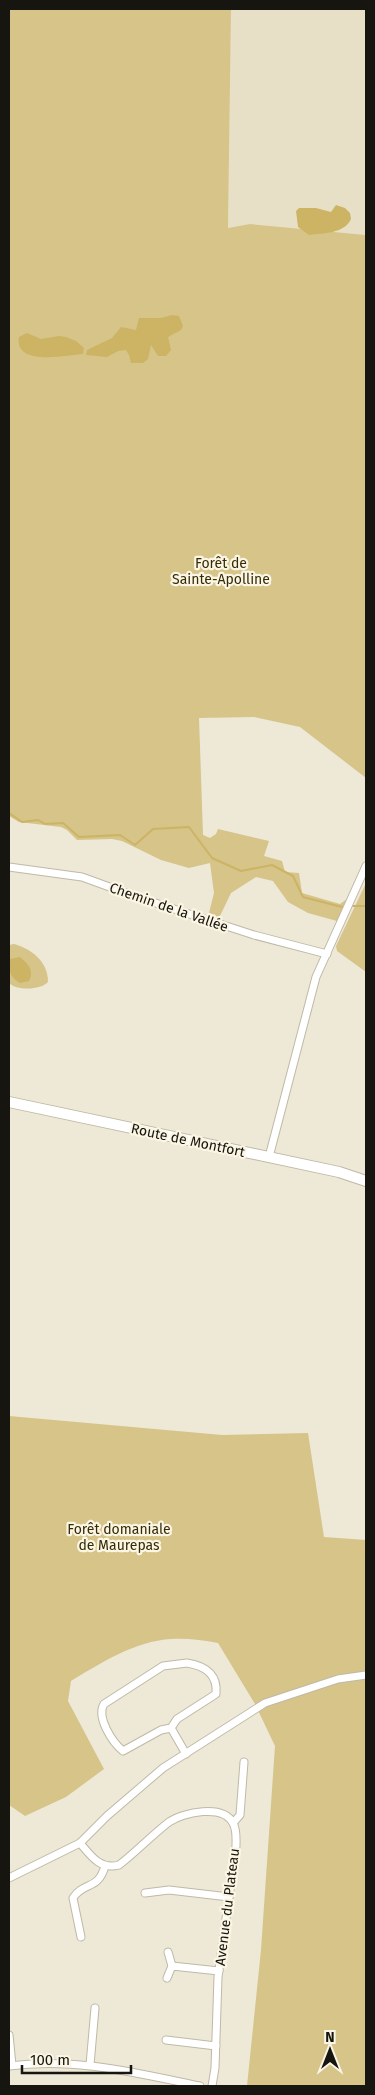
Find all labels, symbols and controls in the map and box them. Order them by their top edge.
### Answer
park label: Forêt de Sainte-Apolline [172,555,270,588]
street label: Chemin de la Vallée [107,879,230,936]
street label: Route de Montfort [129,1120,247,1161]
park label: Forêt domaniale de Maurepas [67,1521,171,1554]
street label: Avenue du Plateau [212,1847,243,1967]
north arrow [305,2025,355,2075]
text: N [325,2029,335,2046]
scale bar [22,2042,131,2074]
text: 100 m [30,2051,70,2069]

